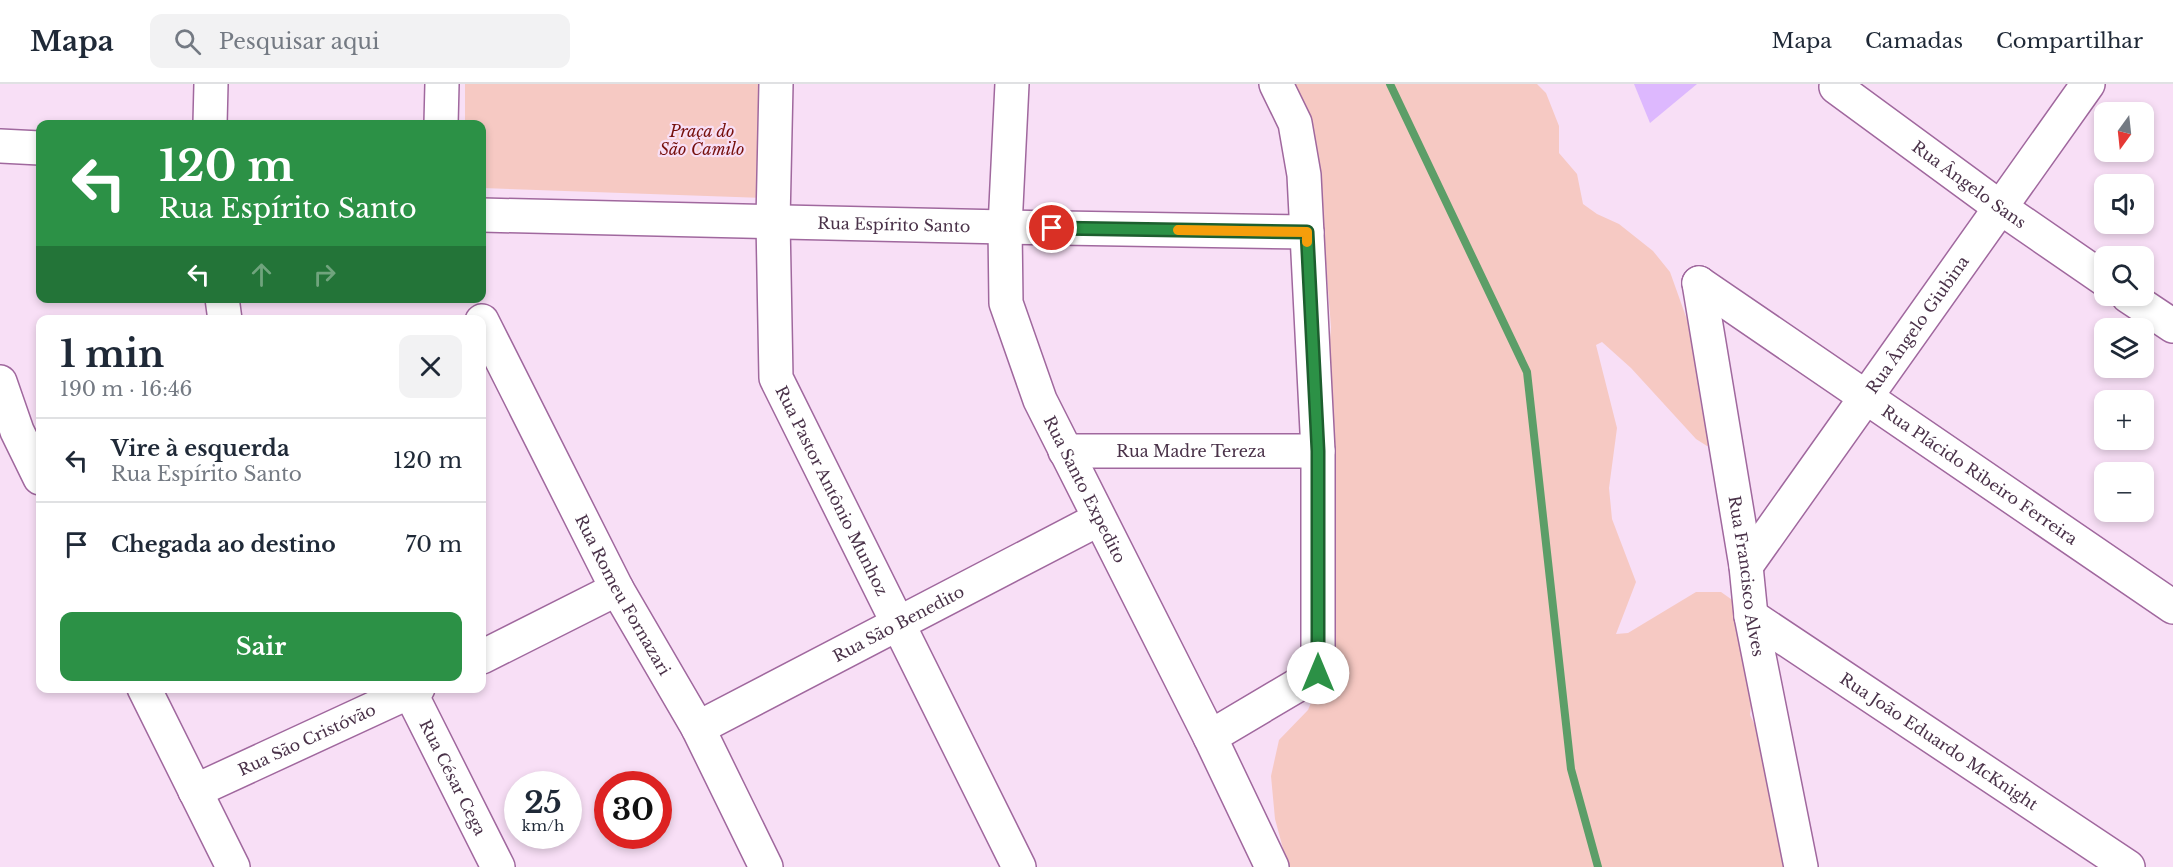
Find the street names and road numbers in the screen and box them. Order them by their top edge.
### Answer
street label: Rua Ângelo Sans [1908,136,2030,232]
street label: Rua Espírito Santo [817,213,971,236]
street label: Rua Ângelo Giubina [1862,252,1973,397]
street label: Rua Pastor Antônio Munhoz [771,382,893,599]
street label: Rua Plácido Ribeiro Ferreira [1878,401,2082,549]
street label: Rua Santo Expedito [1040,412,1131,566]
street label: Rua Madre Tereza [1116,441,1266,461]
street label: Rua Francisco Alves [1724,494,1769,658]
street label: Rua Romeu Fornazari [571,511,675,679]
street label: Rua São Benedito [829,581,967,666]
street label: Rua João Eduardo McKnight [1836,668,2042,814]
street label: Rua São Cristóvão [235,699,379,780]
street label: Rua César Cega [415,716,490,839]

